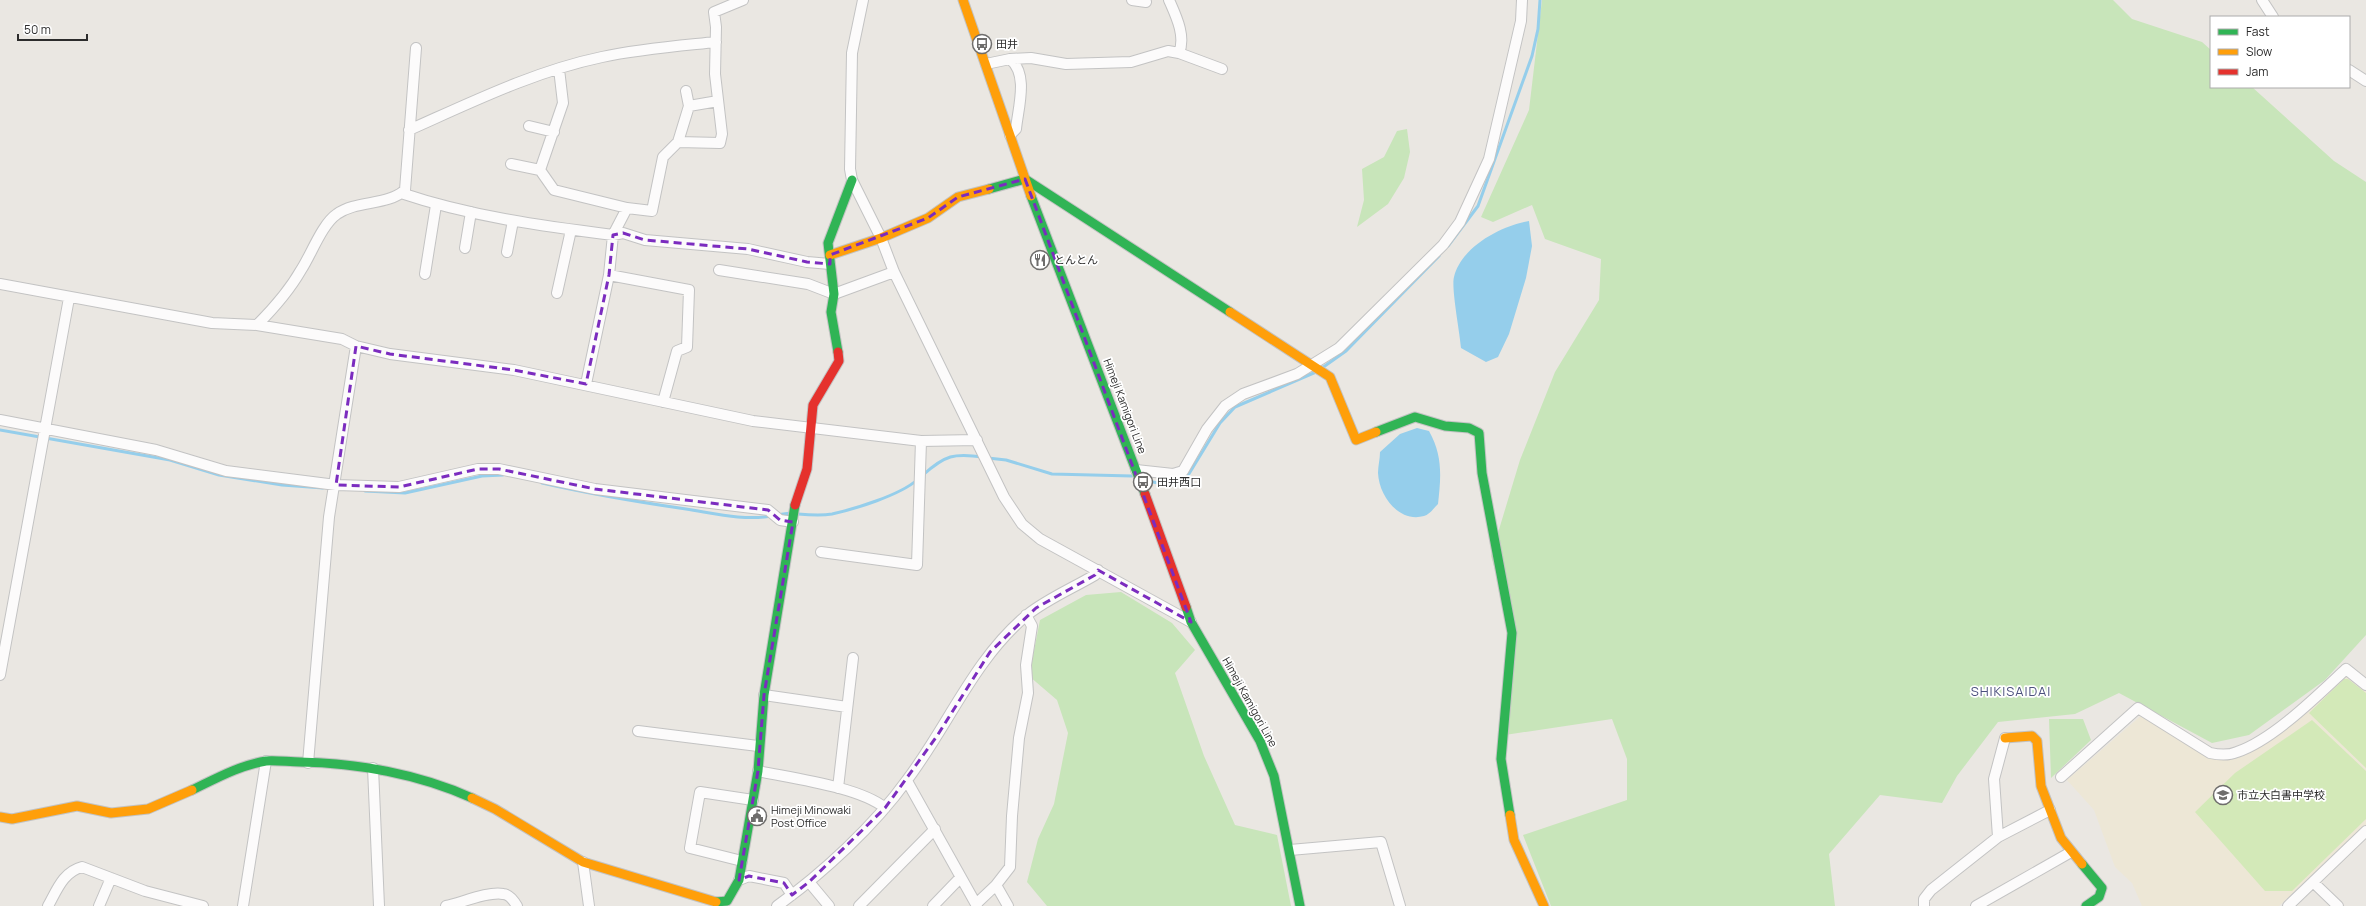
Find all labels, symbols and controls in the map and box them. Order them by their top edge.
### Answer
scale bar [18,16,87,42]
legend [2210,16,2350,88]
text: 50 m [24,21,51,38]
text: Fast [2246,23,2270,40]
bus stop icon: 田井 [971,33,993,55]
place label: 田井 [996,36,1018,51]
text: Slow [2246,43,2272,60]
text: Jam [2246,63,2268,80]
restaurant icon: とんとん [1029,249,1051,271]
place label: とんとん [1054,252,1098,267]
street label: Himeji Kamigori Line [1100,356,1151,456]
bus stop icon: 田井西口 [1132,471,1154,493]
place label: 田井西口 [1157,474,1201,489]
street label: Himeji Kamigori Line [1219,654,1282,750]
district label: SHIKISAIDAI [1971,682,2051,700]
school or university icon: 市立大白書中学校 [2212,784,2234,806]
place label: 市立大白書中学校 [2237,787,2325,802]
place label: Himeji Minowaki Post Office [771,802,851,830]
public building icon: Himeji Minowaki Post Office [746,805,768,827]

